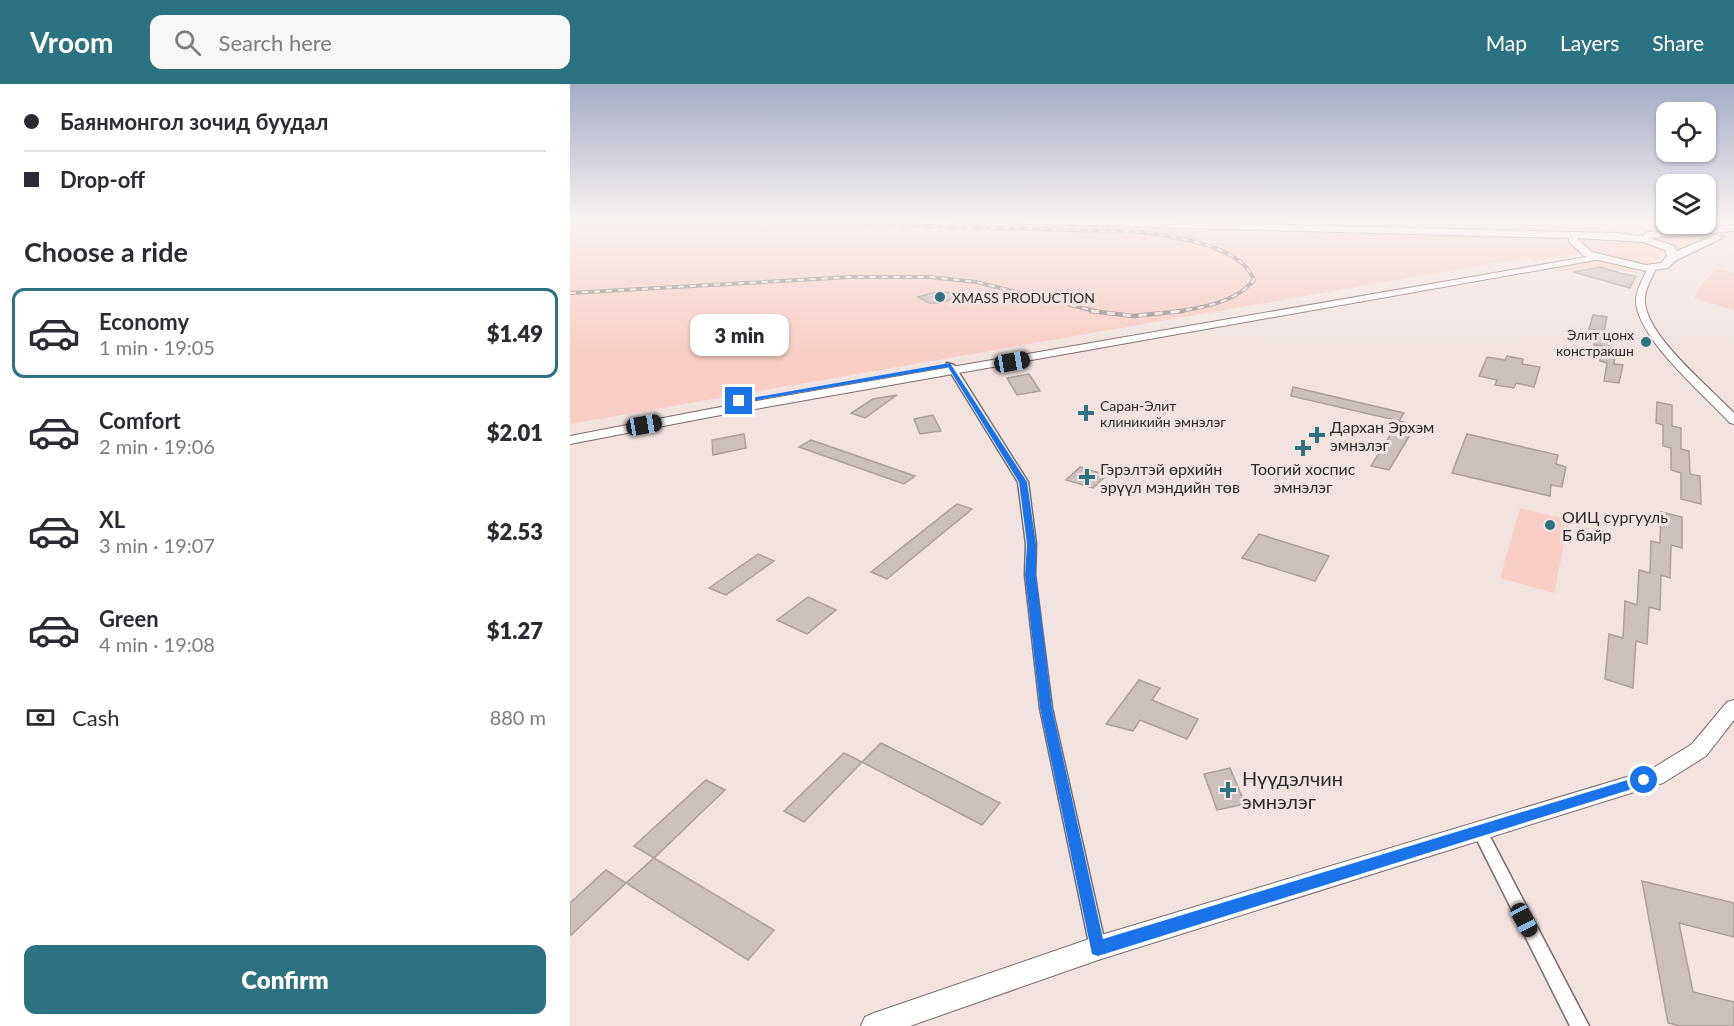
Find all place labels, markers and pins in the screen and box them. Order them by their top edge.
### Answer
place label: XMASS PRODUCTION [952,289,1095,306]
marker: XMASS PRODUCTION [933,290,947,304]
place label: Элит цонх констракшн [1556,326,1634,359]
marker: Элит цонх констракшн [1639,335,1653,349]
place label: Саран-Элит клиникийн эмнэлэг [1100,397,1226,430]
marker: Саран-Элит клиникийн эмнэлэг [1077,404,1095,422]
place label: Дархан Эрхэм эмнэлэг [1330,417,1434,454]
marker: Дархан Эрхэм эмнэлэг [1308,426,1326,444]
marker: Тоогий хоспис эмнэлэг [1294,439,1312,457]
place label: Гэрэлтэй өрхийн эрүүл мэндийн төв [1100,459,1240,496]
place label: Тоогий хоспис эмнэлэг [1251,459,1356,496]
marker: Гэрэлтэй өрхийн эрүүл мэндийн төв [1078,468,1096,486]
place label: ОИЦ сургууль Б байр [1562,507,1668,544]
marker: ОИЦ сургууль Б байр [1543,518,1557,532]
place label: Нүүдэлчин эмнэлэг [1242,766,1343,813]
marker: Нүүдэлчин эмнэлэг [1219,781,1237,799]

